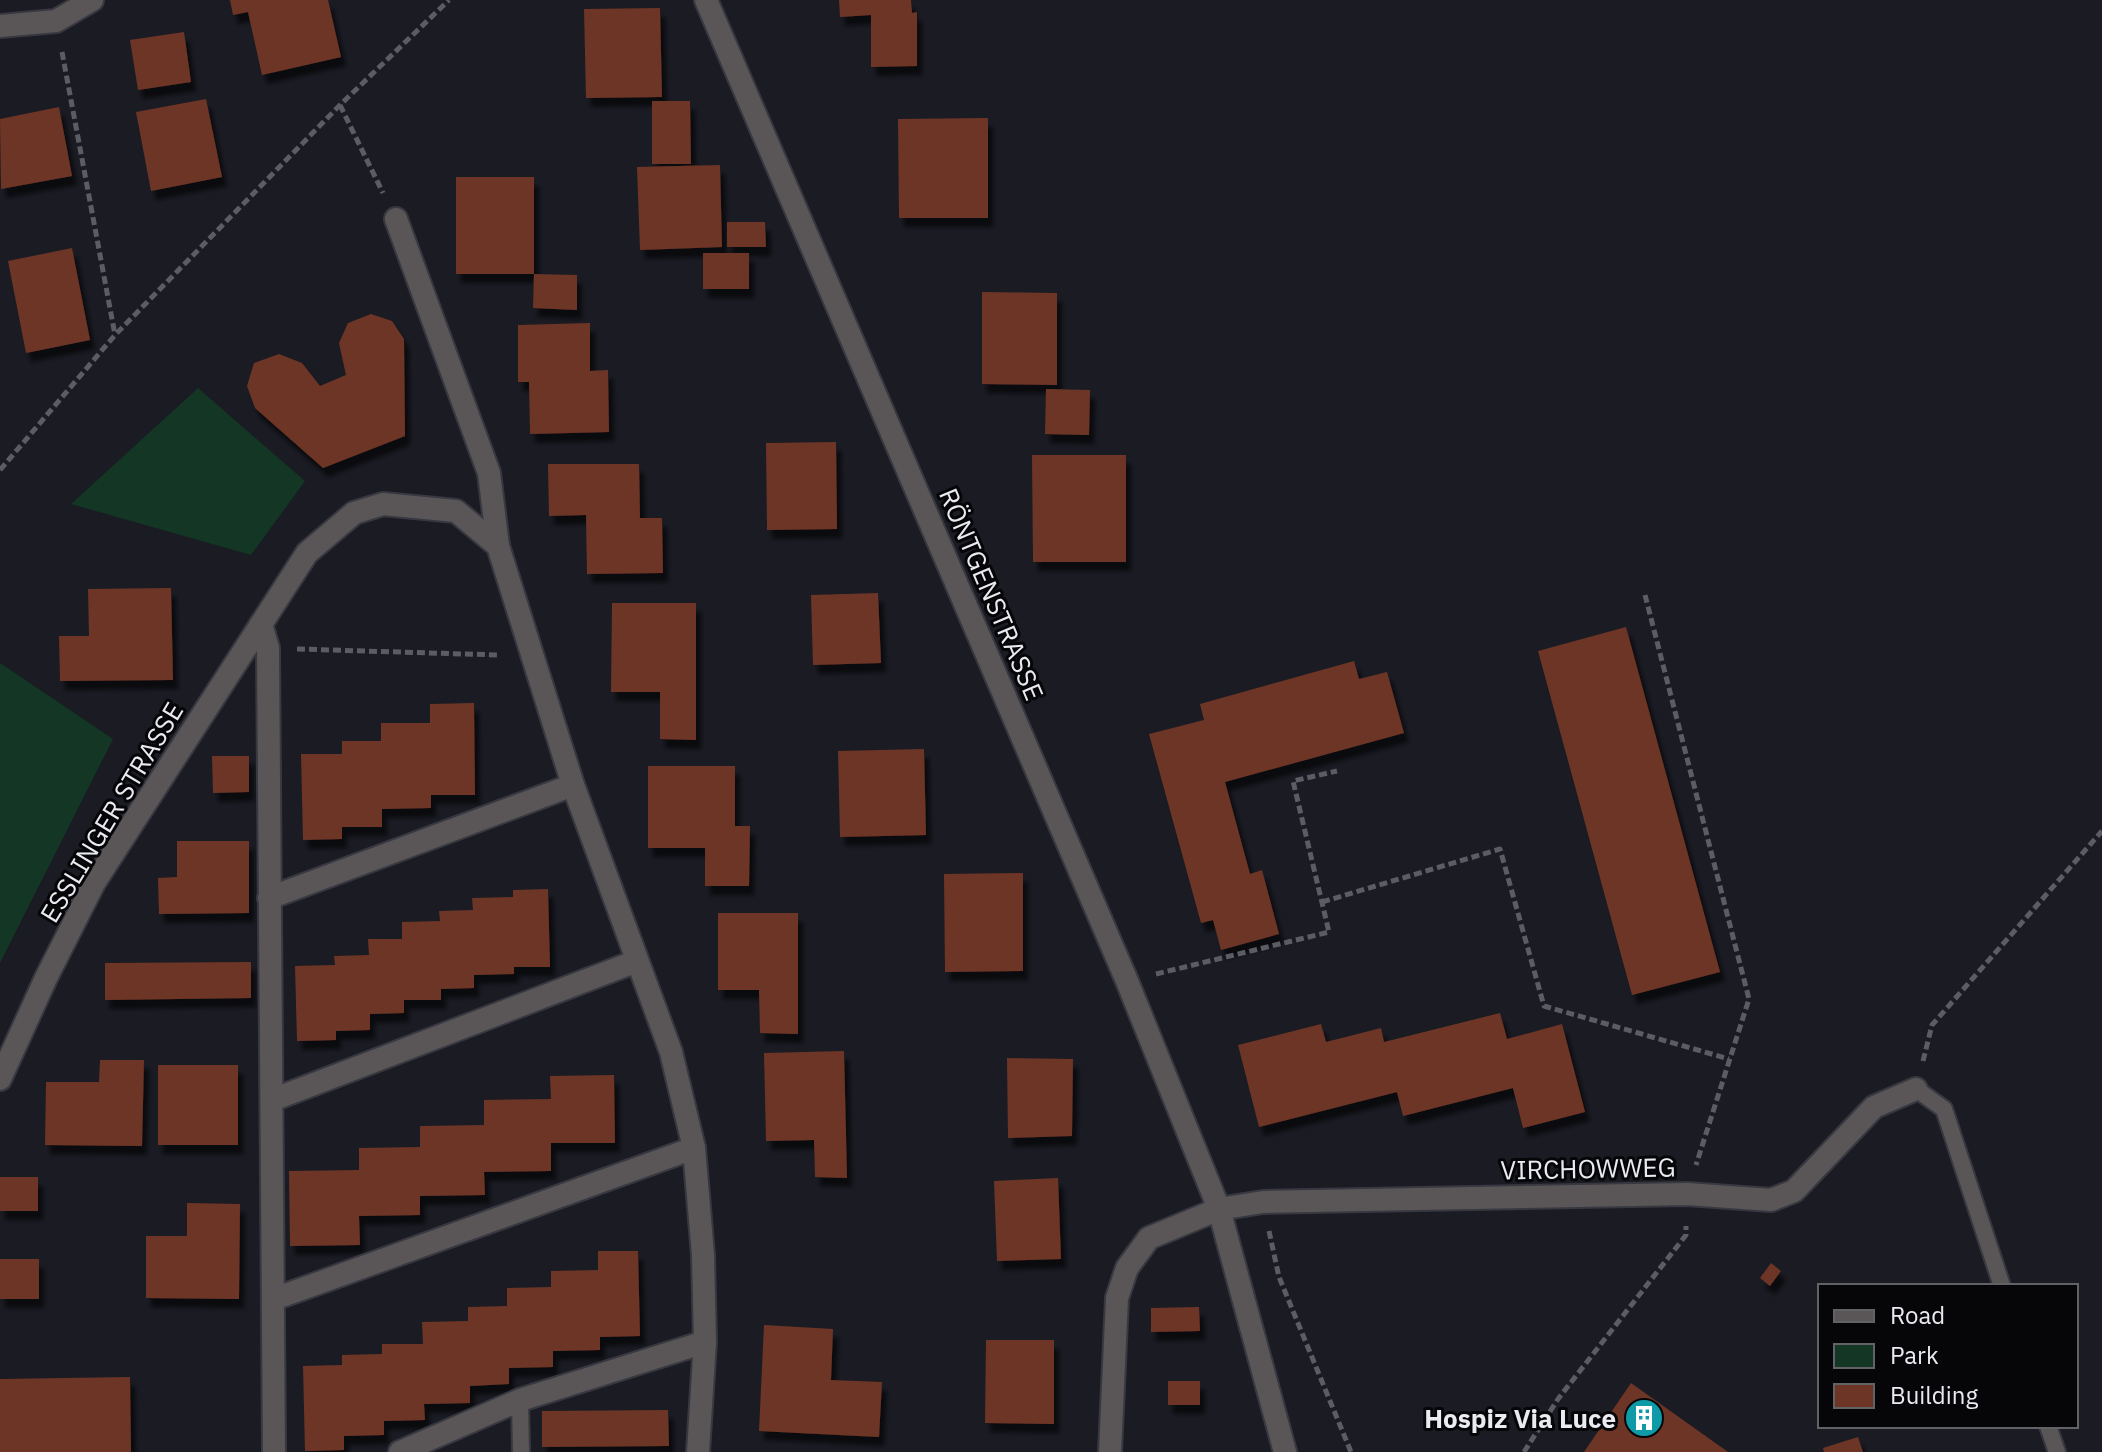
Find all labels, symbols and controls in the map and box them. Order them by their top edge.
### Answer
street label: RÖNTGENSTRASSE [932,483,1052,705]
street label: ESSLINGER STRASSE [32,696,190,928]
street label: VIRCHOWWEG [1500,1149,1676,1187]
legend [1818,1284,2078,1428]
text: Road [1890,1299,1945,1331]
text: Park [1890,1339,1939,1371]
text: Building [1890,1379,1978,1411]
building icon: Hospiz Via Luce [1623,1397,1665,1439]
place label: Hospiz Via Luce [1424,1401,1616,1435]

